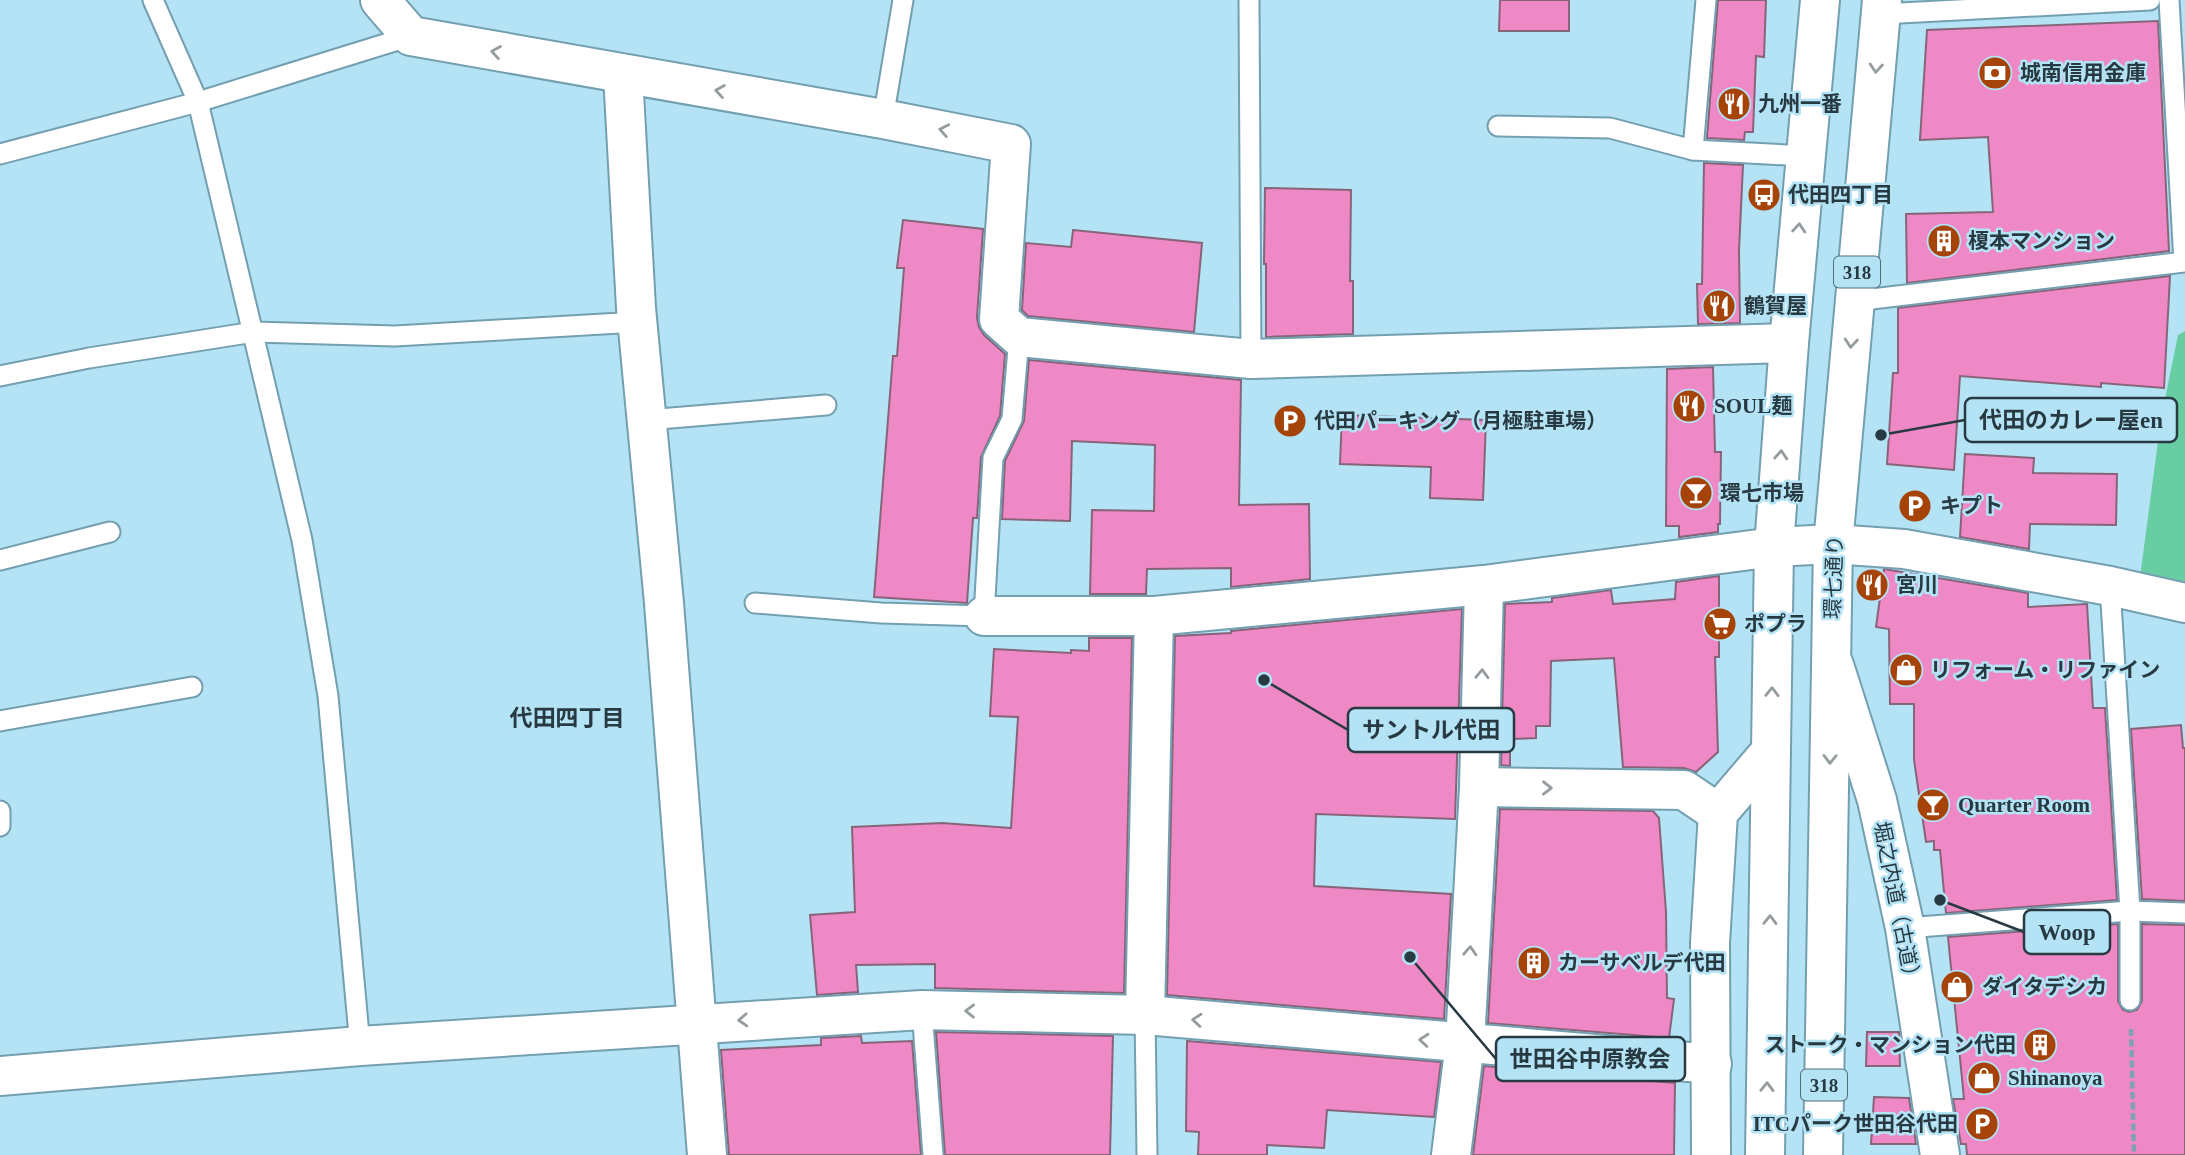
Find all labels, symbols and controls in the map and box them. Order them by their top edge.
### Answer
one-way arrow [490,45,502,60]
bank icon: 城南信用金庫 [1976,54,2014,92]
place label: 城南信用金庫 [2020,61,2146,85]
one-way arrow [1869,63,1884,74]
one-way arrow [714,84,726,99]
restaurant icon: 九州一番 [1715,85,1753,123]
place label: 九州一番 [1758,92,1842,116]
one-way arrow [938,124,950,139]
bus stop icon: 代田四丁目 [1745,176,1783,214]
place label: 代田四丁目 [1788,183,1893,207]
one-way arrow [1792,222,1807,234]
building icon: 榎本マンション [1925,222,1963,260]
place label: 榎本マンション [1968,229,2115,253]
road number: 318 [1834,256,1880,288]
restaurant icon: 鶴賀屋 [1700,287,1738,325]
place label: 鶴賀屋 [1744,294,1807,318]
one-way arrow [1844,338,1859,349]
restaurant icon: SOUL麺 [1670,387,1708,425]
place label: SOUL麺 [1714,394,1792,418]
callout: 代田のカレー屋en [1965,398,2177,442]
parking icon: 代田パーキング（月極駐車場） [1271,402,1309,440]
text: 代田のカレー屋en [1979,408,2163,433]
place label: 代田パーキング（月極駐車場） [1314,409,1607,433]
one-way arrow [1773,449,1788,460]
bar icon: 環七市場 [1677,474,1715,512]
place label: 環七市場 [1720,481,1804,505]
parking icon: キプト [1896,487,1934,525]
place label: キプト [1940,494,2003,518]
street label: 環七通り [1821,535,1847,619]
restaurant icon: 宮川 [1853,566,1891,604]
place label: 宮川 [1896,573,1938,597]
supermarket icon: ポプラ [1701,605,1739,643]
place label: ポプラ [1744,612,1807,636]
shop icon: リフォーム・リファイン [1887,651,1925,689]
place label: リフォーム・リファイン [1930,658,2160,682]
one-way arrow [1474,669,1489,680]
one-way arrow [1764,687,1780,697]
district label: 代田四丁目 [510,706,625,731]
callout: サントル代田 [1348,708,1514,752]
text: サントル代田 [1362,718,1500,743]
one-way arrow [1822,755,1838,765]
one-way arrow [1542,780,1553,796]
bar icon: Quarter Room [1914,786,1952,824]
place label: Quarter Room [1958,793,2091,817]
street label: 堀之内道（古道） [1869,819,1925,989]
callout: Woop [2024,910,2110,954]
one-way arrow [1762,914,1778,925]
text: Woop [2038,920,2096,945]
building icon: カーサベルデ代田 [1515,944,1553,982]
one-way arrow [1462,945,1477,956]
place label: カーサベルデ代田 [1558,951,1726,975]
shop icon: ダイタデシカ [1938,968,1976,1006]
place label: ダイタデシカ [1982,975,2107,999]
one-way arrow [964,1003,975,1019]
one-way arrow [737,1013,748,1028]
one-way arrow [1192,1013,1203,1028]
building icon: ストーク・マンション代田 [2021,1026,2059,1064]
one-way arrow [1418,1033,1429,1048]
place label: ストーク・マンション代田 [1764,1033,2016,1057]
callout: 世田谷中原教会 [1496,1037,1685,1081]
text: 世田谷中原教会 [1510,1047,1671,1072]
shop icon: Shinanoya [1965,1059,2003,1097]
place label: Shinanoya [2008,1066,2103,1090]
road number: 318 [1801,1070,1847,1100]
one-way arrow [1759,1081,1775,1092]
parking icon: ITCパーク世田谷代田 [1963,1105,2001,1143]
place label: ITCパーク世田谷代田 [1753,1112,1958,1136]

